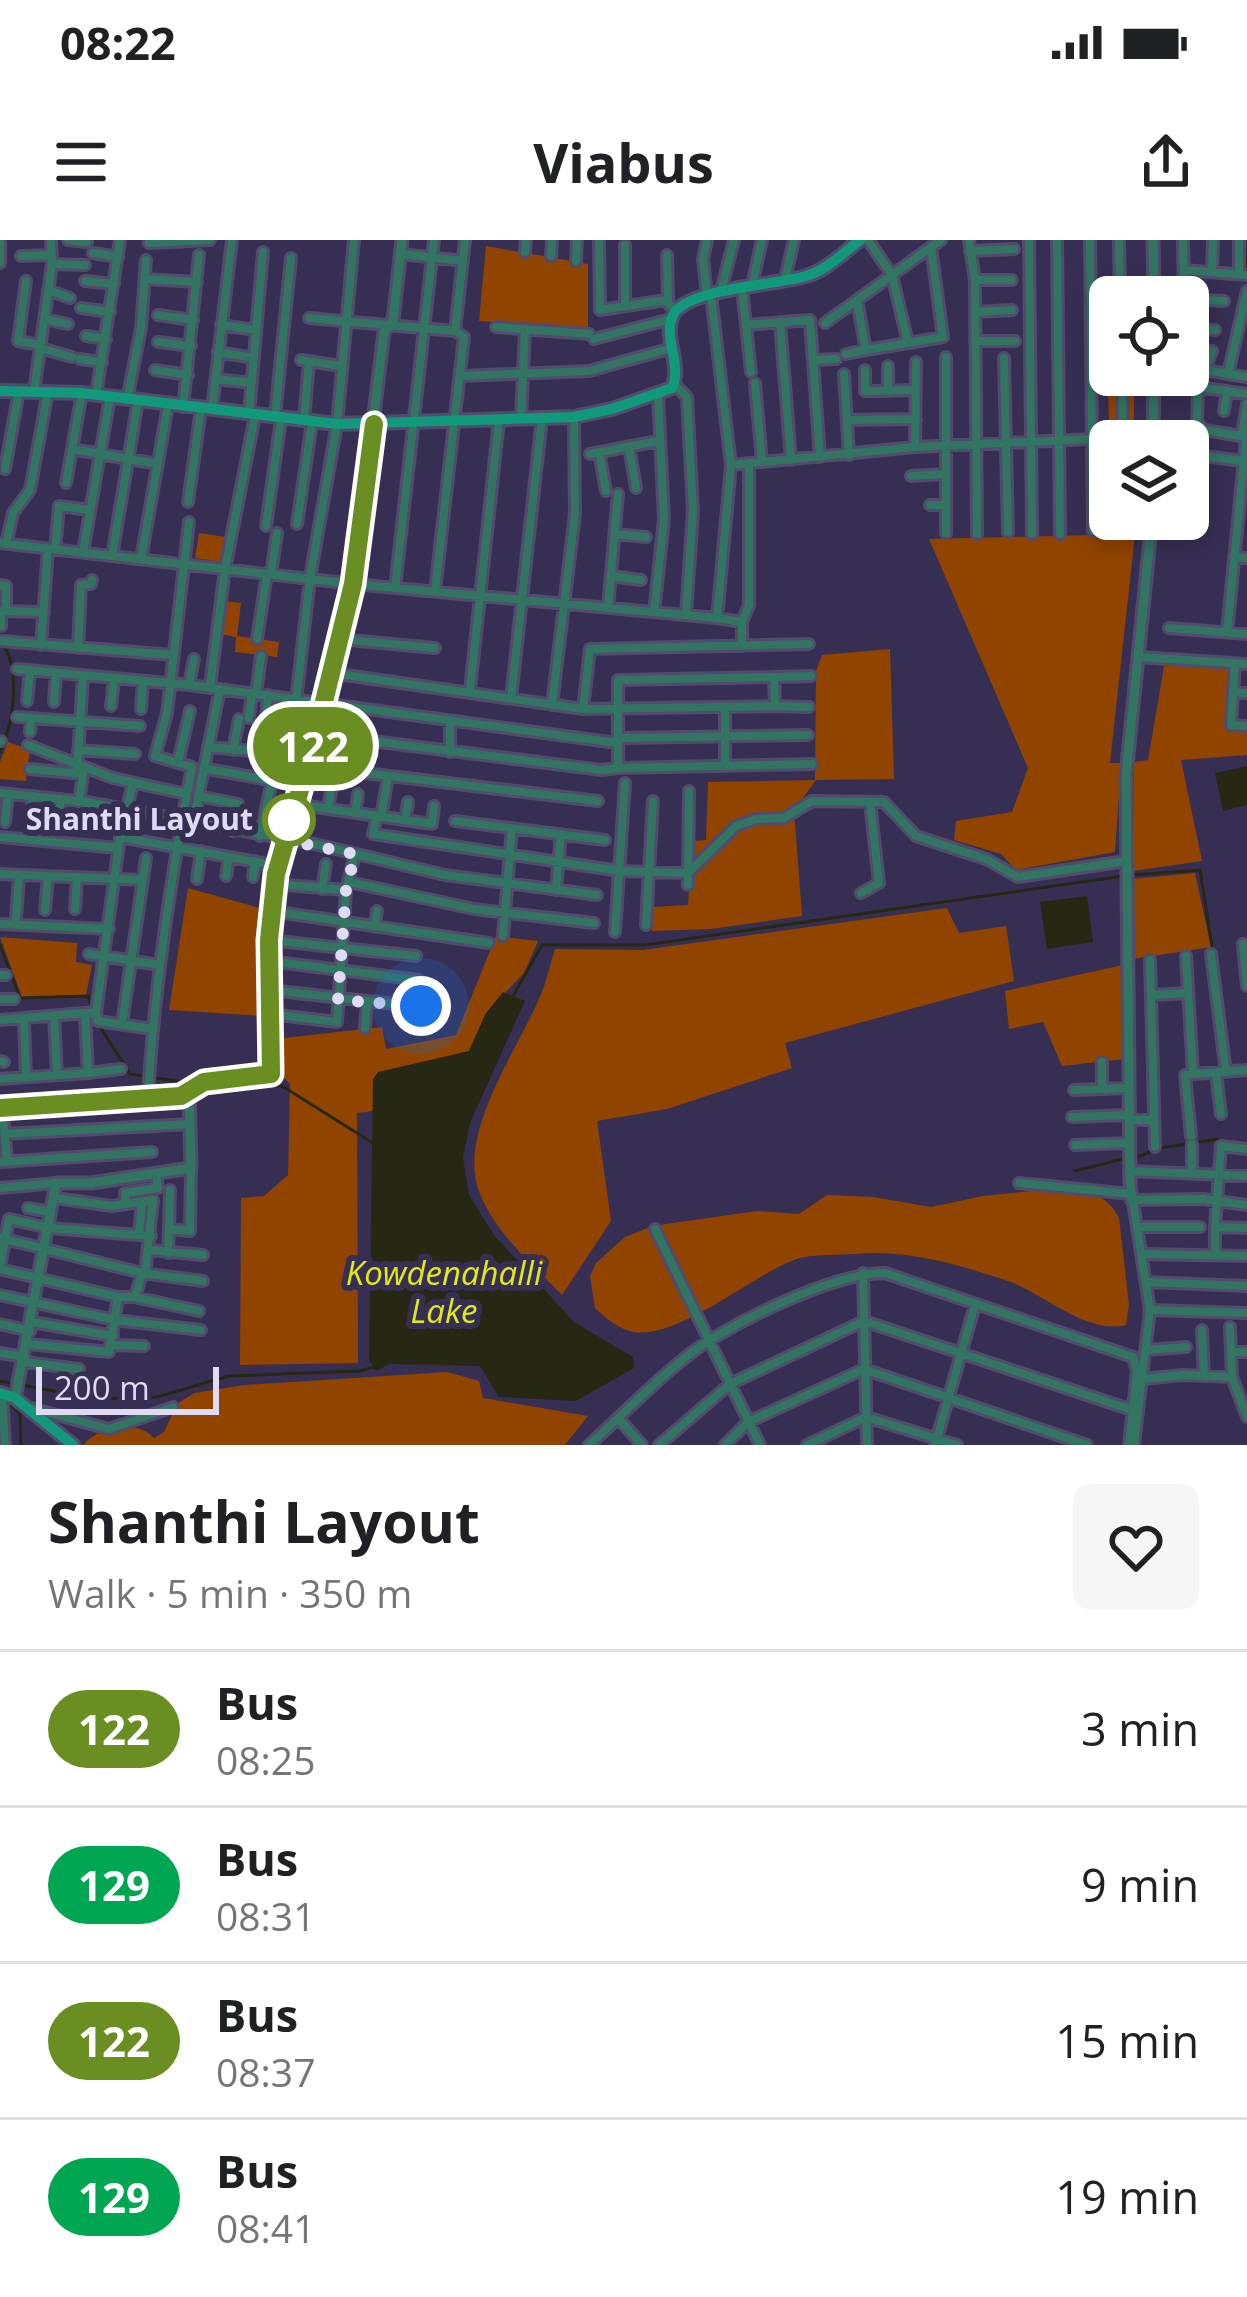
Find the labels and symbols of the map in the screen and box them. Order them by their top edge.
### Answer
line badge: 122 [244,707,382,785]
marker: Shanthi Layout [264,795,314,845]
place label: Shanthi Layout [26,798,253,839]
your location [391,976,451,1036]
water label: Kowdenahalli Lake [346,1250,543,1333]
scale bar [36,1361,219,1414]

